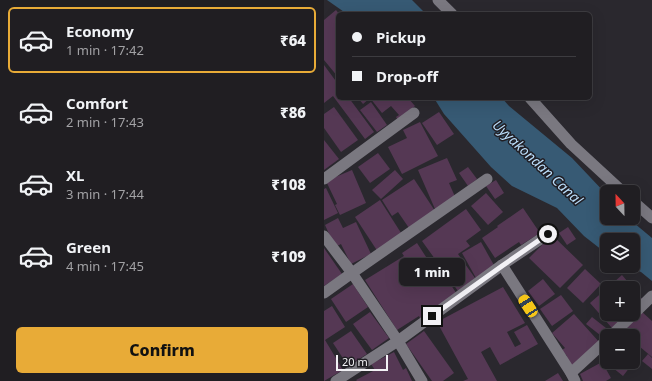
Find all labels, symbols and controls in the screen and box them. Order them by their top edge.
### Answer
text: Economy [66,21,134,41]
icon: car [18,22,54,58]
text: Pickup [376,27,426,47]
text: ₹64 [280,30,306,50]
text: 1 min · 17:42 [66,41,144,59]
text: Drop-off [376,66,438,86]
text: Comfort [66,93,128,113]
icon: car [18,94,54,130]
text: ₹86 [280,102,306,122]
text: 2 min · 17:43 [66,113,144,131]
water label: Uyyakondan Canal [489,115,587,209]
text: XL [66,165,84,185]
icon: car [18,166,54,202]
text: ₹108 [271,174,306,194]
text: 3 min · 17:44 [66,185,144,203]
north arrow [600,185,640,225]
map controls [600,185,640,369]
route start [539,225,557,243]
button: layers [600,233,640,273]
text: Green [66,237,111,257]
icon: car [18,238,54,274]
text: ₹109 [271,246,306,266]
text: 4 min · 17:45 [66,257,144,275]
callout: 1 min [399,258,465,286]
text: 1 min [414,263,450,281]
button: + [600,281,640,321]
car [516,293,540,319]
route end [423,307,441,325]
button: Confirm [16,327,308,373]
button: − [600,329,640,369]
scale bar [336,353,388,372]
text: 20 m [342,354,368,369]

